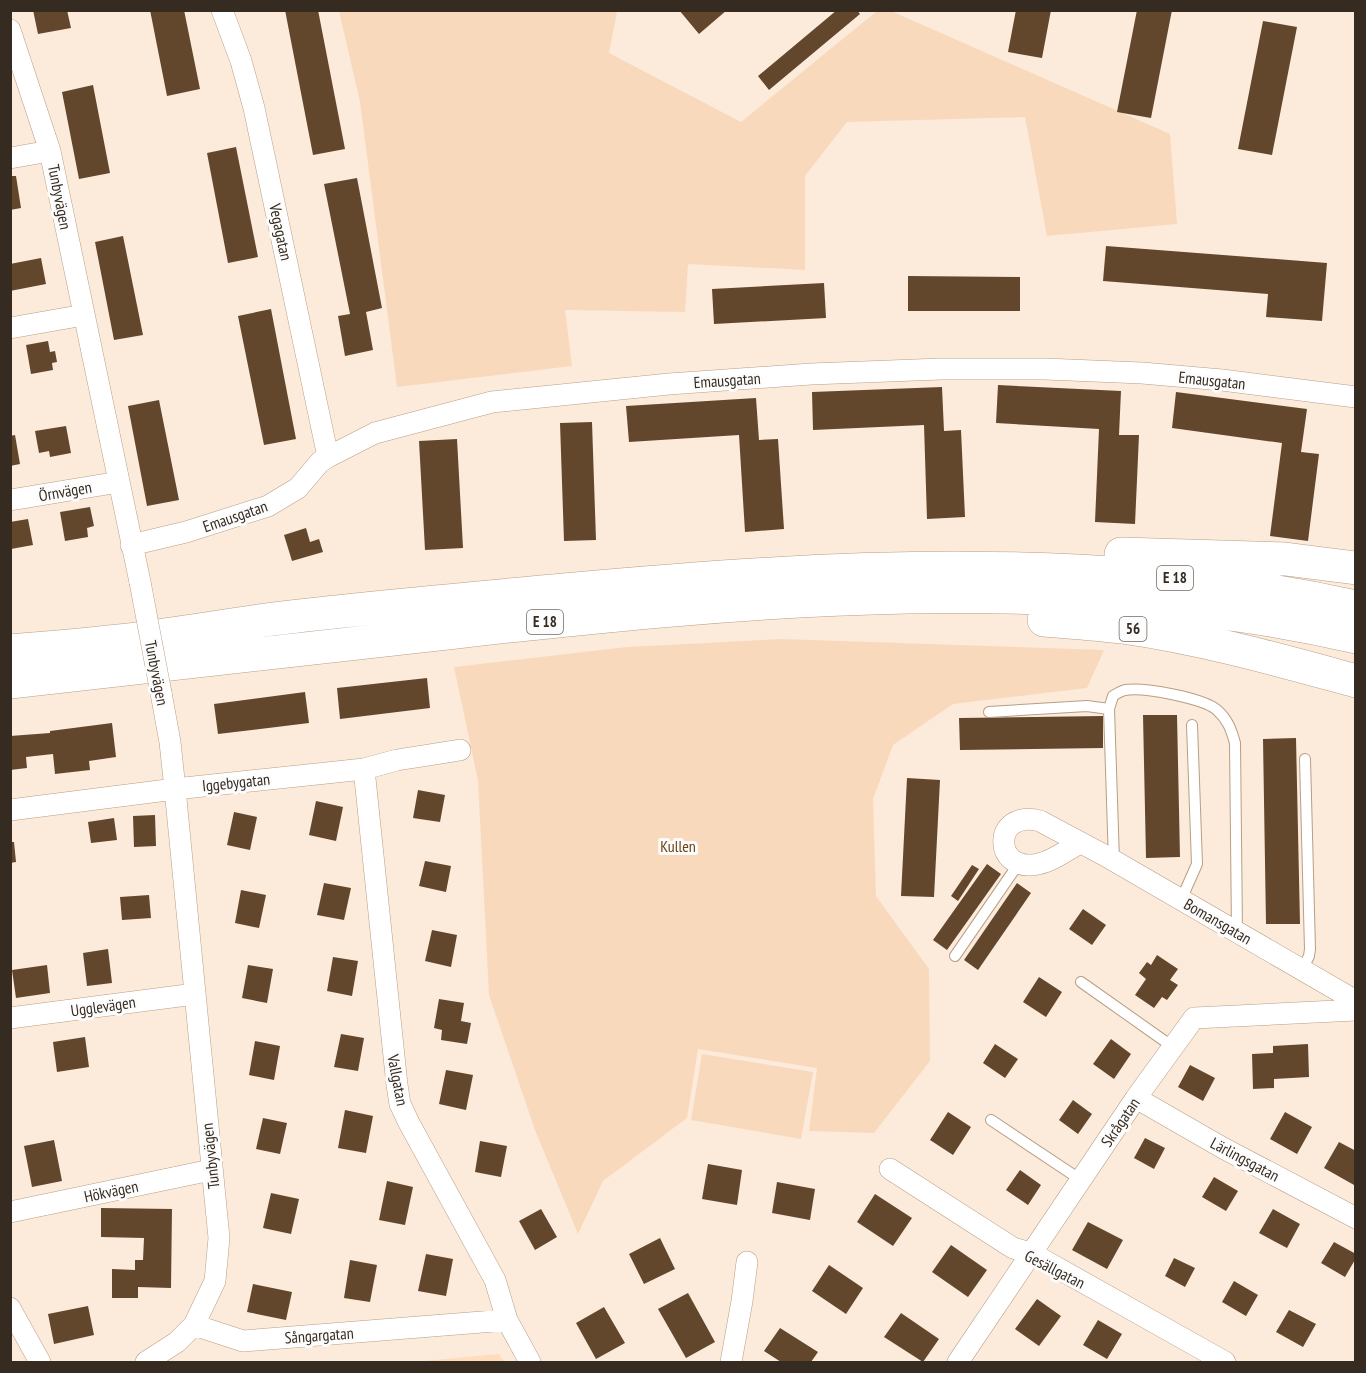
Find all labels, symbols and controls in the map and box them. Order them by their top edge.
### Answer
street label: Tunbyvägen [44,163,76,231]
street label: Vegagatan [265,201,297,262]
street label: Emausgatan [1178,367,1246,393]
street label: Emausgatan [693,368,761,392]
street label: Örnvägen [37,477,93,505]
street label: Emausgatan [200,496,270,536]
road number: E 18 [1157,566,1193,590]
road number: E 18 [527,610,563,634]
road number: 56 [1120,617,1146,641]
street label: Tunbyvägen [141,639,173,707]
street label: Iggebygatan [201,768,271,796]
park label: Kullen [660,836,696,856]
street label: Bomansgatan [1181,894,1255,948]
street label: Ugglevägen [69,992,137,1020]
street label: Vallgatan [383,1052,413,1107]
street label: Skrågatan [1096,1094,1144,1150]
street label: Tunbyvägen [197,1122,223,1190]
street label: Lärlingsgatan [1207,1133,1283,1185]
street label: Hökvägen [82,1176,140,1206]
street label: Gesällgatan [1022,1245,1088,1293]
street label: Sångargatan [284,1323,354,1347]

